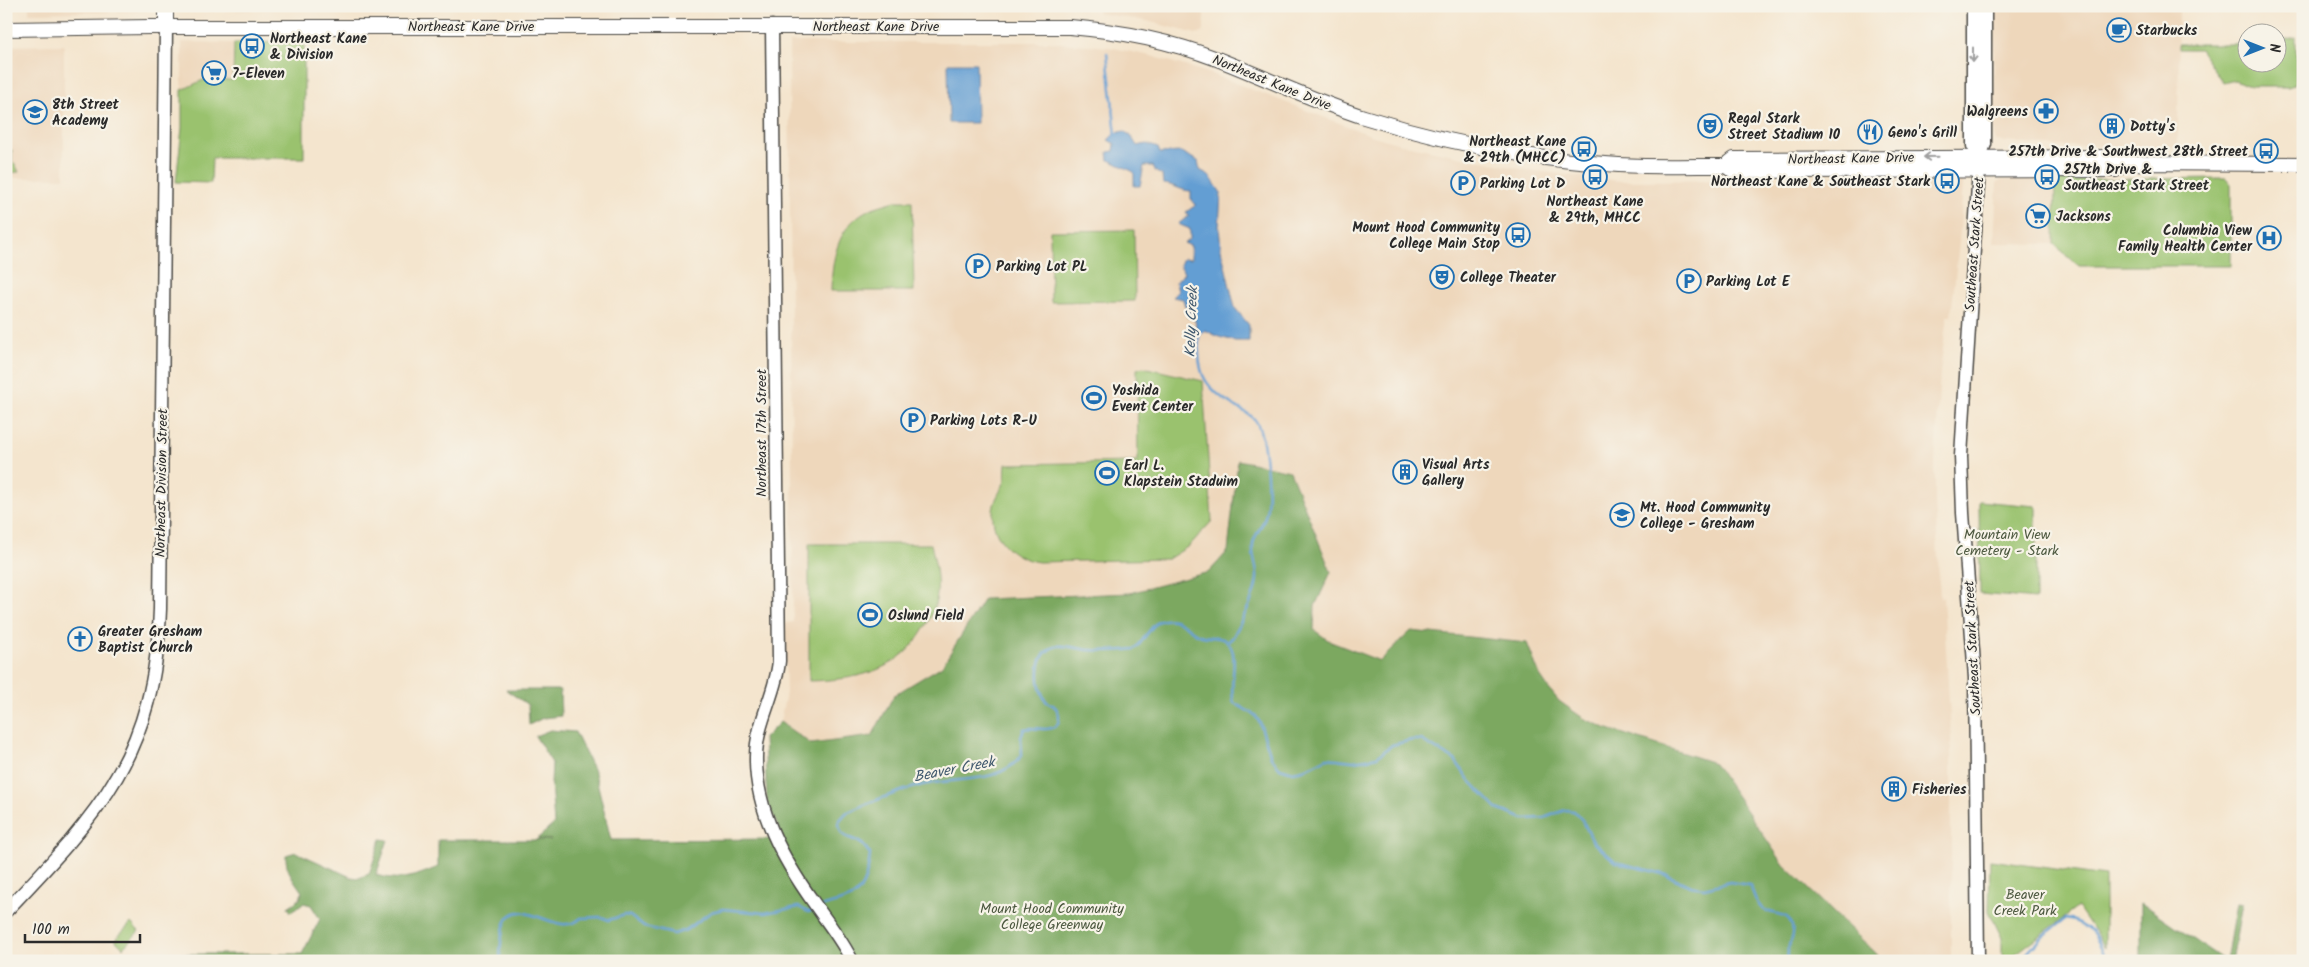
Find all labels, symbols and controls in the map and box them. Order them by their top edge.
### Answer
street label: Northeast Kane Drive [408,16,535,38]
street label: Northeast Kane Drive [813,16,940,38]
cafe icon: Starbucks [2106,17,2132,43]
place label: Starbucks [2136,20,2198,42]
north arrow [2236,22,2286,72]
place label: Northeast Kane & Division [270,28,367,66]
bus stop icon: Northeast Kane & Division [239,33,265,59]
text: N [2263,44,2285,53]
one-way arrow [1968,46,1978,63]
street label: Northeast Kane Drive [1209,49,1335,117]
supermarket icon: 7-Eleven [201,60,227,86]
place label: 7-Eleven [232,63,285,85]
place label: 8th Street Academy [52,94,120,132]
pharmacy icon: Walgreens [2033,98,2059,124]
school or university icon: 8th Street Academy [22,99,48,125]
place label: Walgreens [1966,101,2028,123]
place label: Regal Stark Street Stadium 10 [1728,108,1841,146]
theatre icon: Regal Stark Street Stadium 10 [1697,113,1723,139]
building icon: Dotty's [2099,113,2125,139]
place label: Dotty's [2130,116,2176,138]
restaurant icon: Geno's Grill [1857,119,1883,145]
place label: Geno's Grill [1888,122,1957,144]
place label: Northeast Kane & 29th (MHCC) [1464,131,1566,169]
bus stop icon: Northeast Kane & 29th (MHCC) [1571,136,1597,162]
bus stop icon: 257th Drive & Southwest 28th Street [2253,138,2279,164]
place label: 257th Drive & Southwest 28th Street [2009,141,2249,163]
street label: Northeast Kane Drive [1787,147,1915,171]
one-way arrow [1923,152,1940,162]
place label: 257th Drive & Southeast Stark Street [2064,159,2210,197]
bus stop icon: Northeast Kane & 29th, MHCC [1582,164,1608,190]
bus stop icon: 257th Drive & Southeast Stark Street [2034,164,2060,190]
bus stop icon: Northeast Kane & Southeast Stark [1934,168,1960,194]
parking icon: Parking Lot D [1450,170,1476,196]
place label: Northeast Kane & Southeast Stark [1711,171,1931,193]
place label: Parking Lot D [1480,173,1565,195]
street label: Southeast Stark Street [1959,175,1991,312]
place label: Northeast Kane & 29th, MHCC [1547,191,1644,229]
supermarket icon: Jacksons [2025,203,2051,229]
place label: Jacksons [2056,206,2111,228]
place label: Mount Hood Community College Main Stop [1352,217,1501,255]
place label: Columbia View Family Health Center [2118,220,2253,258]
bus stop icon: Mount Hood Community College Main Stop [1505,222,1531,248]
hospital icon: Columbia View Family Health Center [2256,225,2282,251]
parking icon: Parking Lot PL [965,253,991,279]
place label: Parking Lot PL [996,256,1087,278]
theatre icon: College Theater [1429,264,1455,290]
place label: College Theater [1460,267,1557,289]
parking icon: Parking Lot E [1676,268,1702,294]
place label: Parking Lot E [1706,271,1791,293]
water label: Kelly Creek [1179,284,1205,358]
street label: Northeast 17th Street [751,368,773,497]
place label: Yoshida Event Center [1112,380,1194,418]
sports icon: Yoshida Event Center [1081,385,1107,411]
parking icon: Parking Lots R-U [900,407,926,433]
street label: Northeast Division Street [150,408,174,558]
place label: Parking Lots R-U [930,410,1037,432]
place label: Visual Arts Gallery [1422,454,1490,492]
place label: Earl L. Klapstein Staduim [1124,455,1238,493]
building icon: Visual Arts Gallery [1392,459,1418,485]
sports icon: Earl L. Klapstein Staduim [1094,460,1120,486]
place label: Mt. Hood Community College - Gresham [1640,497,1771,535]
school or university icon: Mt. Hood Community College - Gresham [1609,502,1635,528]
park label: Mountain View Cemetery - Stark [1955,524,2059,562]
street label: Southeast Stark Street [1958,579,1988,716]
sports icon: Oslund Field [857,602,883,628]
place label: Oslund Field [888,605,964,627]
place label: Greater Gresham Baptist Church [98,621,203,659]
church icon: Greater Gresham Baptist Church [67,626,93,652]
water label: Beaver Creek [912,750,999,790]
building icon: Fisheries [1881,776,1907,802]
place label: Fisheries [1912,779,1967,801]
park label: Beaver Creek Park [1993,884,2057,922]
park label: Mount Hood Community College Greenway [980,898,1124,936]
scale bar [25,912,140,944]
text: 100 m [32,918,70,942]

